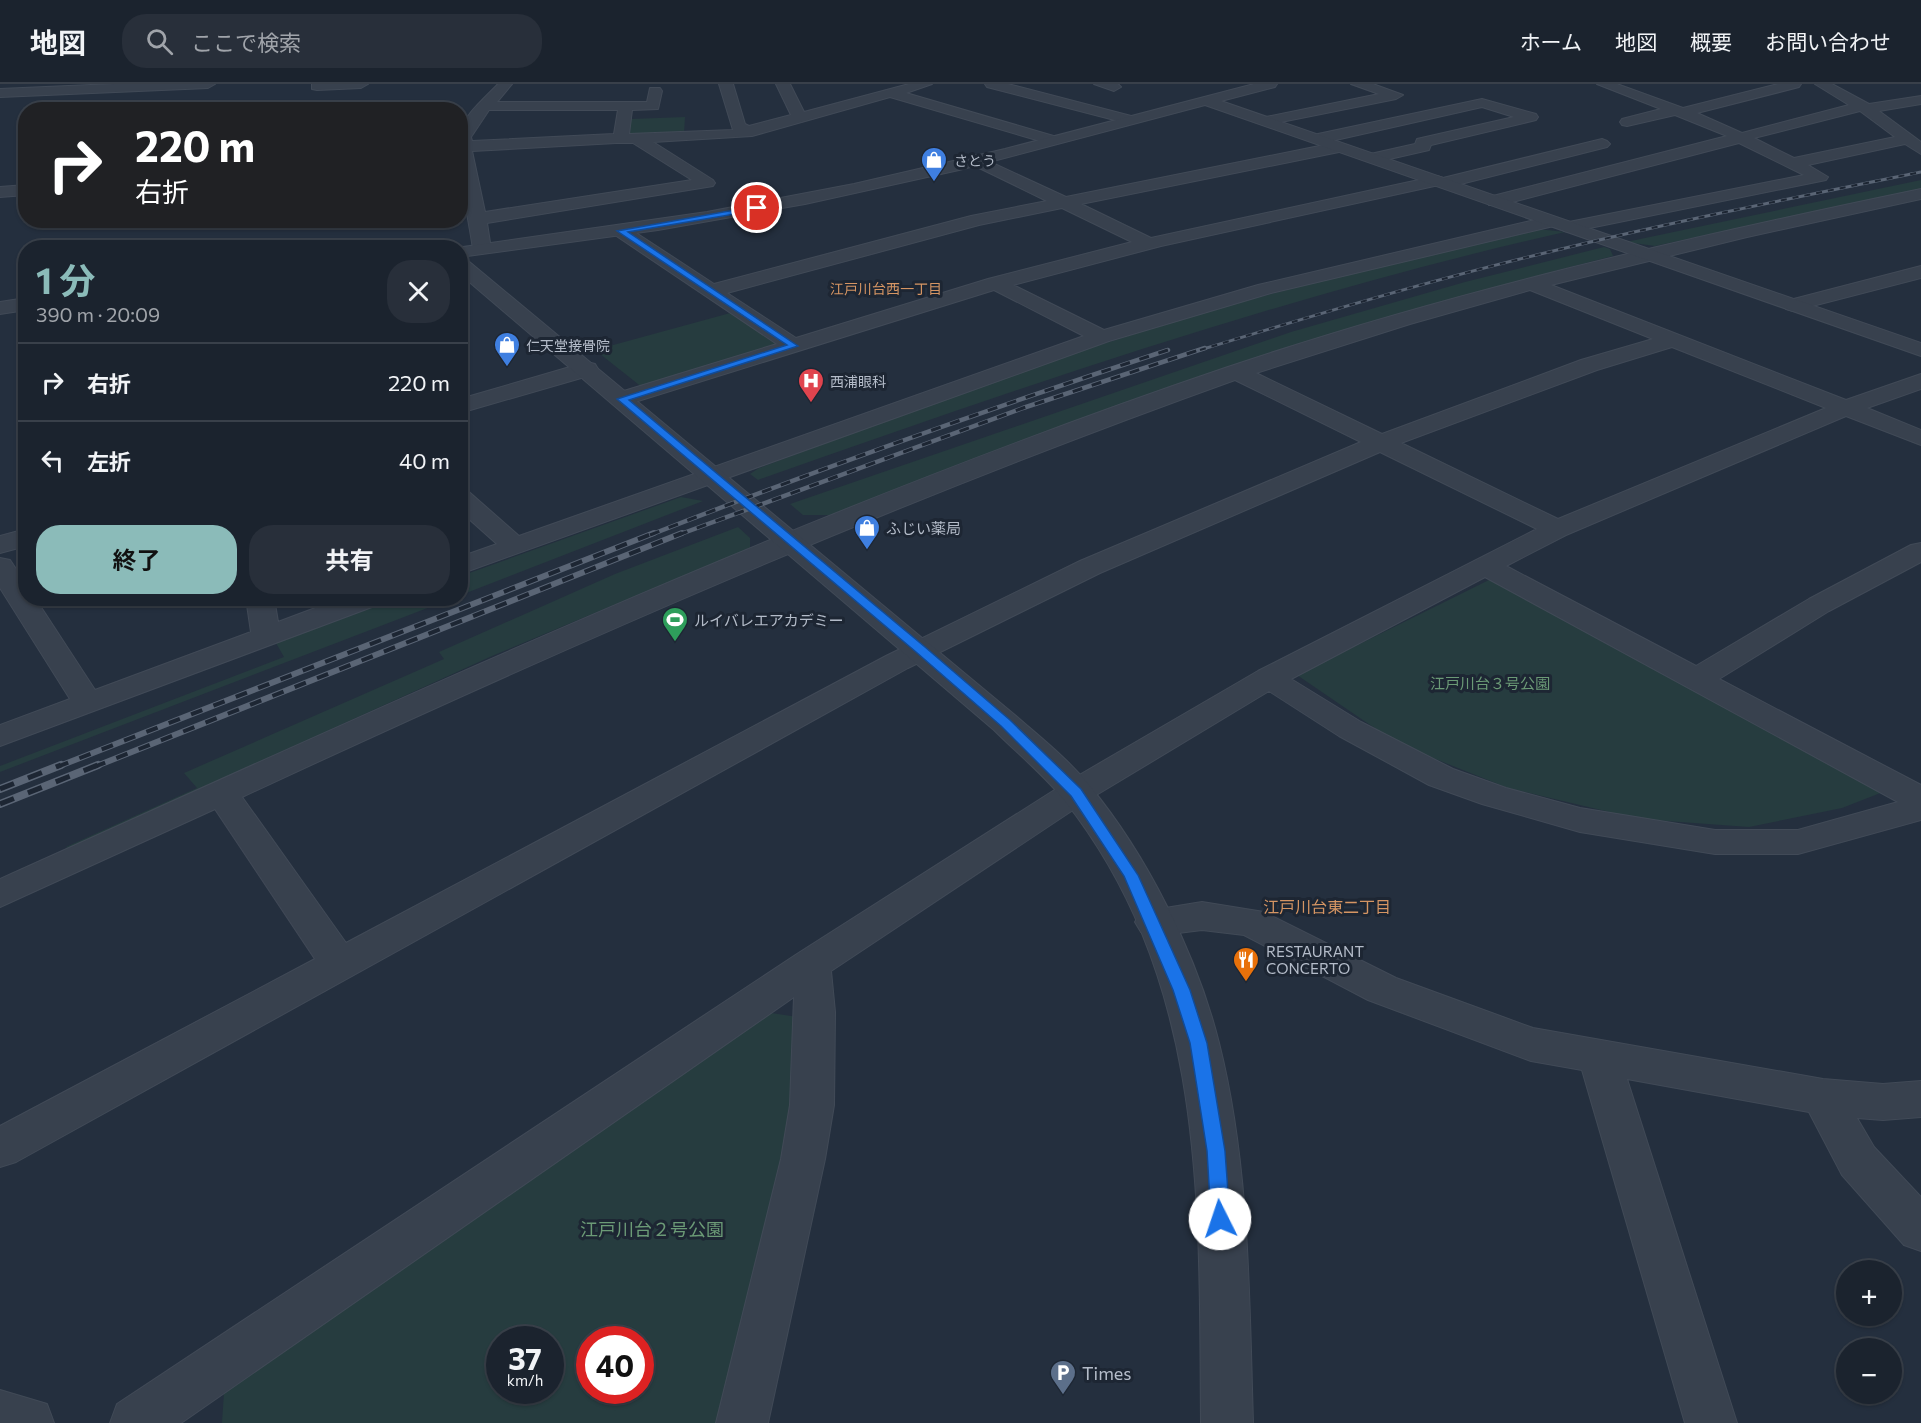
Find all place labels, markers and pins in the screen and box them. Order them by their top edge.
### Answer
shop icon: さとう [919,145,949,183]
place label: さとう [954,152,996,169]
pin [731,182,782,233]
shop icon: 仁天堂接骨院 [492,330,522,368]
place label: 仁天堂接骨院 [526,337,610,354]
hospital icon: 西浦眼科 [796,366,826,404]
place label: 西浦眼科 [830,373,886,390]
shop icon: ふじい薬局 [852,513,882,551]
place label: ふじい薬局 [886,519,961,537]
sports icon: ルイバレエアカデミー [660,605,690,643]
place label: ルイバレエアカデミー [694,611,844,629]
place label: RESTAURANT CONCERTO [1266,942,1364,977]
restaurant icon: RESTAURANT CONCERTO [1231,945,1261,983]
parking icon: Times [1048,1358,1078,1396]
place label: Times [1082,1362,1132,1384]

